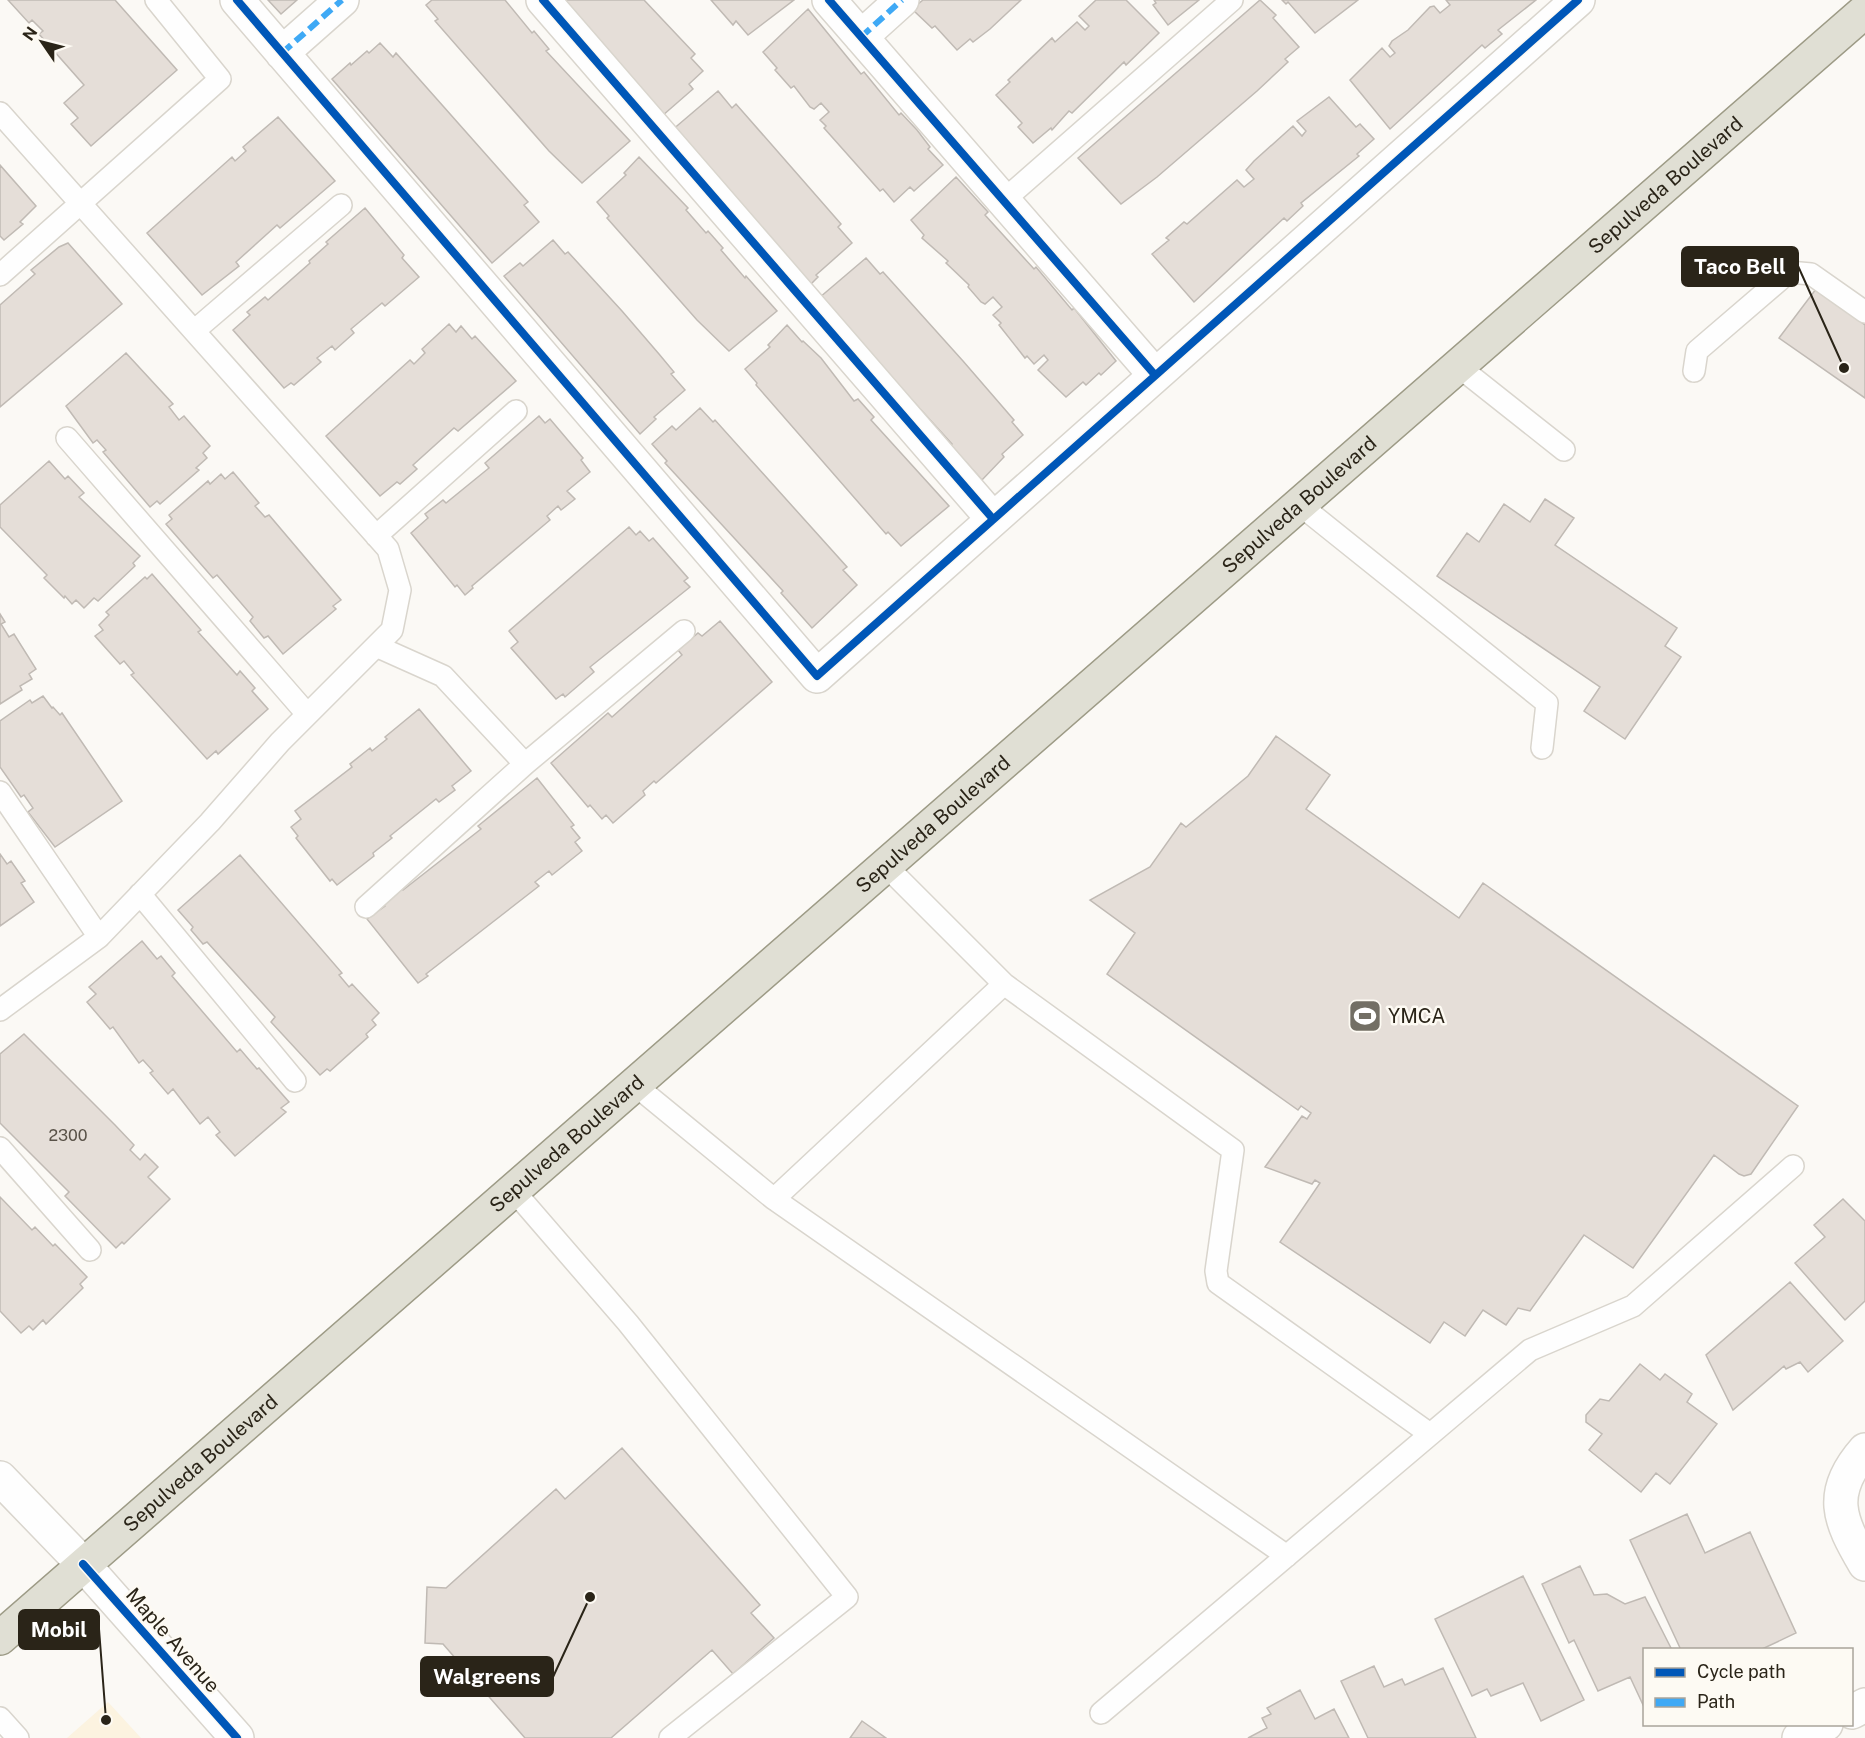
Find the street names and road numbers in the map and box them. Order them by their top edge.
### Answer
street label: Sepulveda Boulevard [1583,111,1747,259]
street label: Sepulveda Boulevard [1217,431,1381,578]
street label: Sepulveda Boulevard [851,750,1015,898]
street label: Sepulveda Boulevard [485,1070,649,1217]
street label: Sepulveda Boulevard [118,1389,283,1537]
street label: Maple Avenue [121,1583,225,1697]

